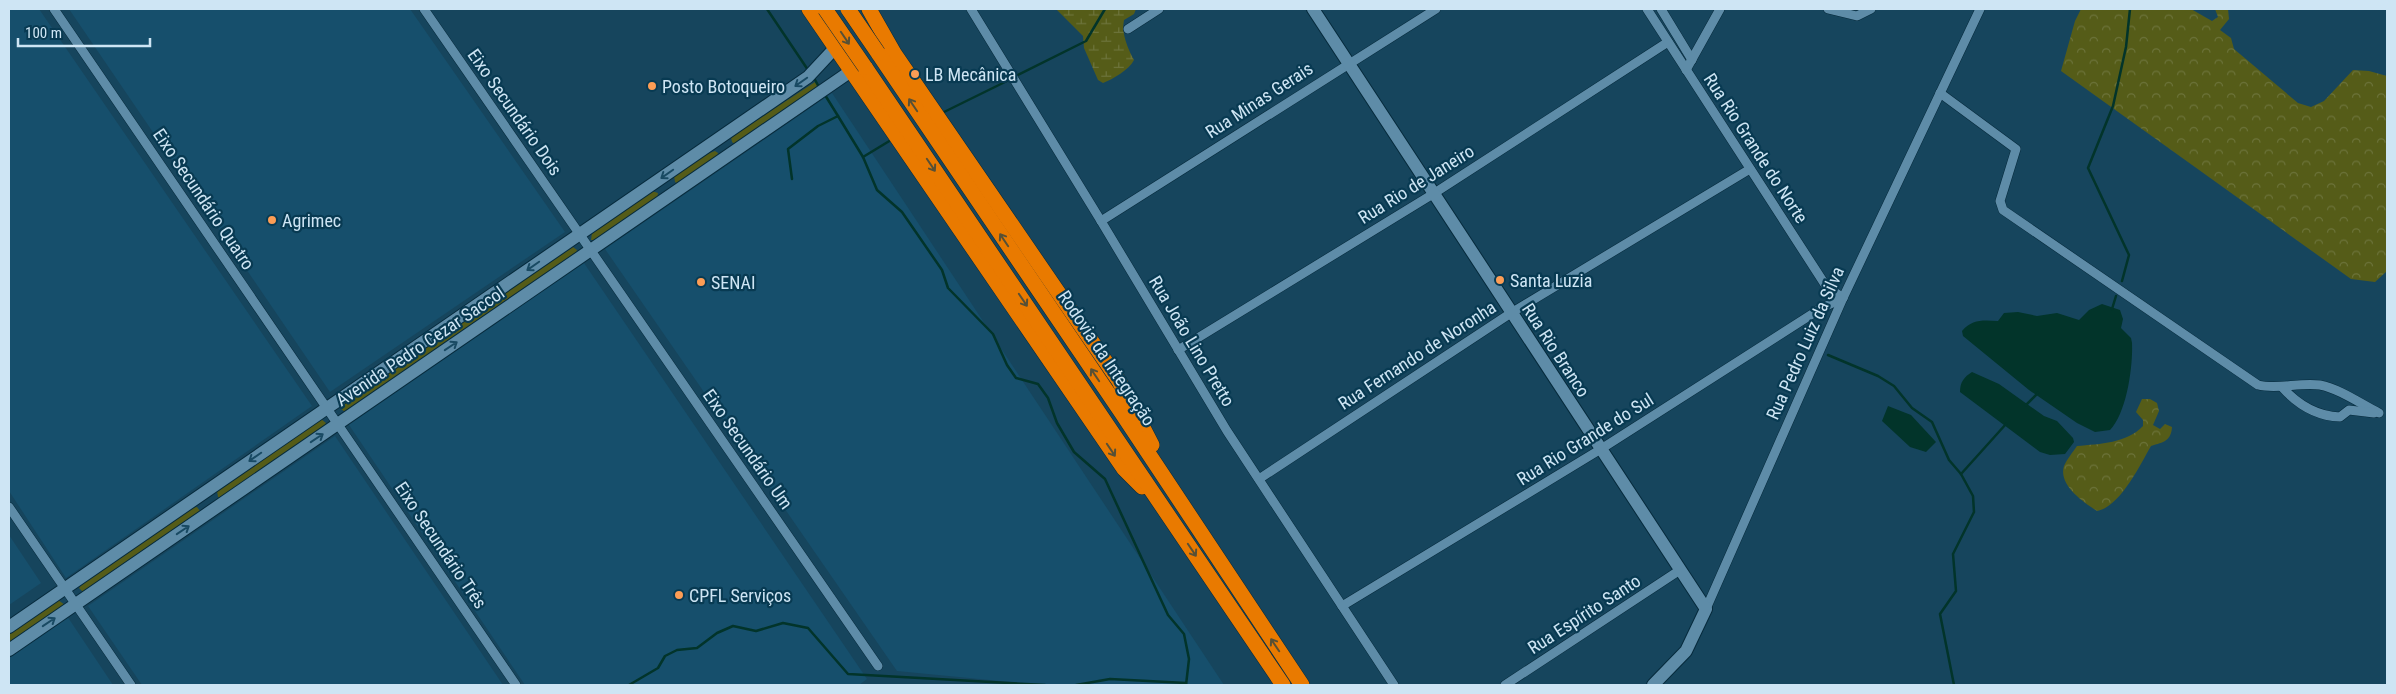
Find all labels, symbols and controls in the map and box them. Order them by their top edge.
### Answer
scale bar [18,15,150,47]
text: 100 m [25,24,62,42]
one-way arrow [840,31,850,45]
street label: Eixo Secundário Dois [464,45,566,179]
street label: Rua Minas Gerais [1201,58,1317,142]
place label: LB Mecânica [925,64,1016,85]
marker: LB Mecânica [909,68,921,80]
street label: Rua Rio Grande do Norte [1700,69,1812,227]
place label: Posto Botoqueiro [662,76,785,97]
one-way arrow [794,77,808,87]
marker: Posto Botoqueiro [646,80,658,92]
one-way arrow [908,99,918,113]
street label: Eixo Secundário Quatro [149,124,259,274]
street label: Rua Rio de Janeiro [1354,140,1478,228]
one-way arrow [927,158,937,172]
one-way arrow [660,169,674,179]
place label: Agrimec [282,210,341,231]
marker: Agrimec [266,214,278,226]
one-way arrow [999,233,1009,247]
one-way arrow [526,261,540,271]
street label: Rua Pedro Luiz da Silva [1762,263,1848,423]
place label: Santa Luzia [1510,270,1592,291]
place label: SENAI [711,272,755,293]
street label: Rua João Lino Pretto [1145,272,1239,410]
marker: Santa Luzia [1494,274,1506,286]
marker: SENAI [695,276,707,288]
street label: Avenida Pedro Cezar Saccol [332,282,508,410]
street label: Rodovia da Integração [1054,287,1160,429]
one-way arrow [1018,292,1028,306]
street label: Rua Fernando de Noronha [1334,296,1500,414]
street label: Rua Rio Branco [1518,299,1594,401]
one-way arrow [444,341,458,351]
one-way arrow [1090,368,1100,382]
street label: Eixo Secundário Um [699,385,797,513]
street label: Rua Rio Grande do Sul [1513,389,1657,489]
one-way arrow [310,433,324,444]
one-way arrow [1105,443,1116,457]
one-way arrow [248,452,262,463]
street label: Eixo Secundário Três [391,478,491,612]
one-way arrow [176,525,190,536]
one-way arrow [1187,543,1197,557]
street label: Rua Espírito Santo [1524,570,1644,658]
place label: CPFL Serviços [689,585,791,606]
marker: CPFL Serviços [673,589,685,601]
one-way arrow [42,617,56,628]
one-way arrow [1270,638,1280,652]

